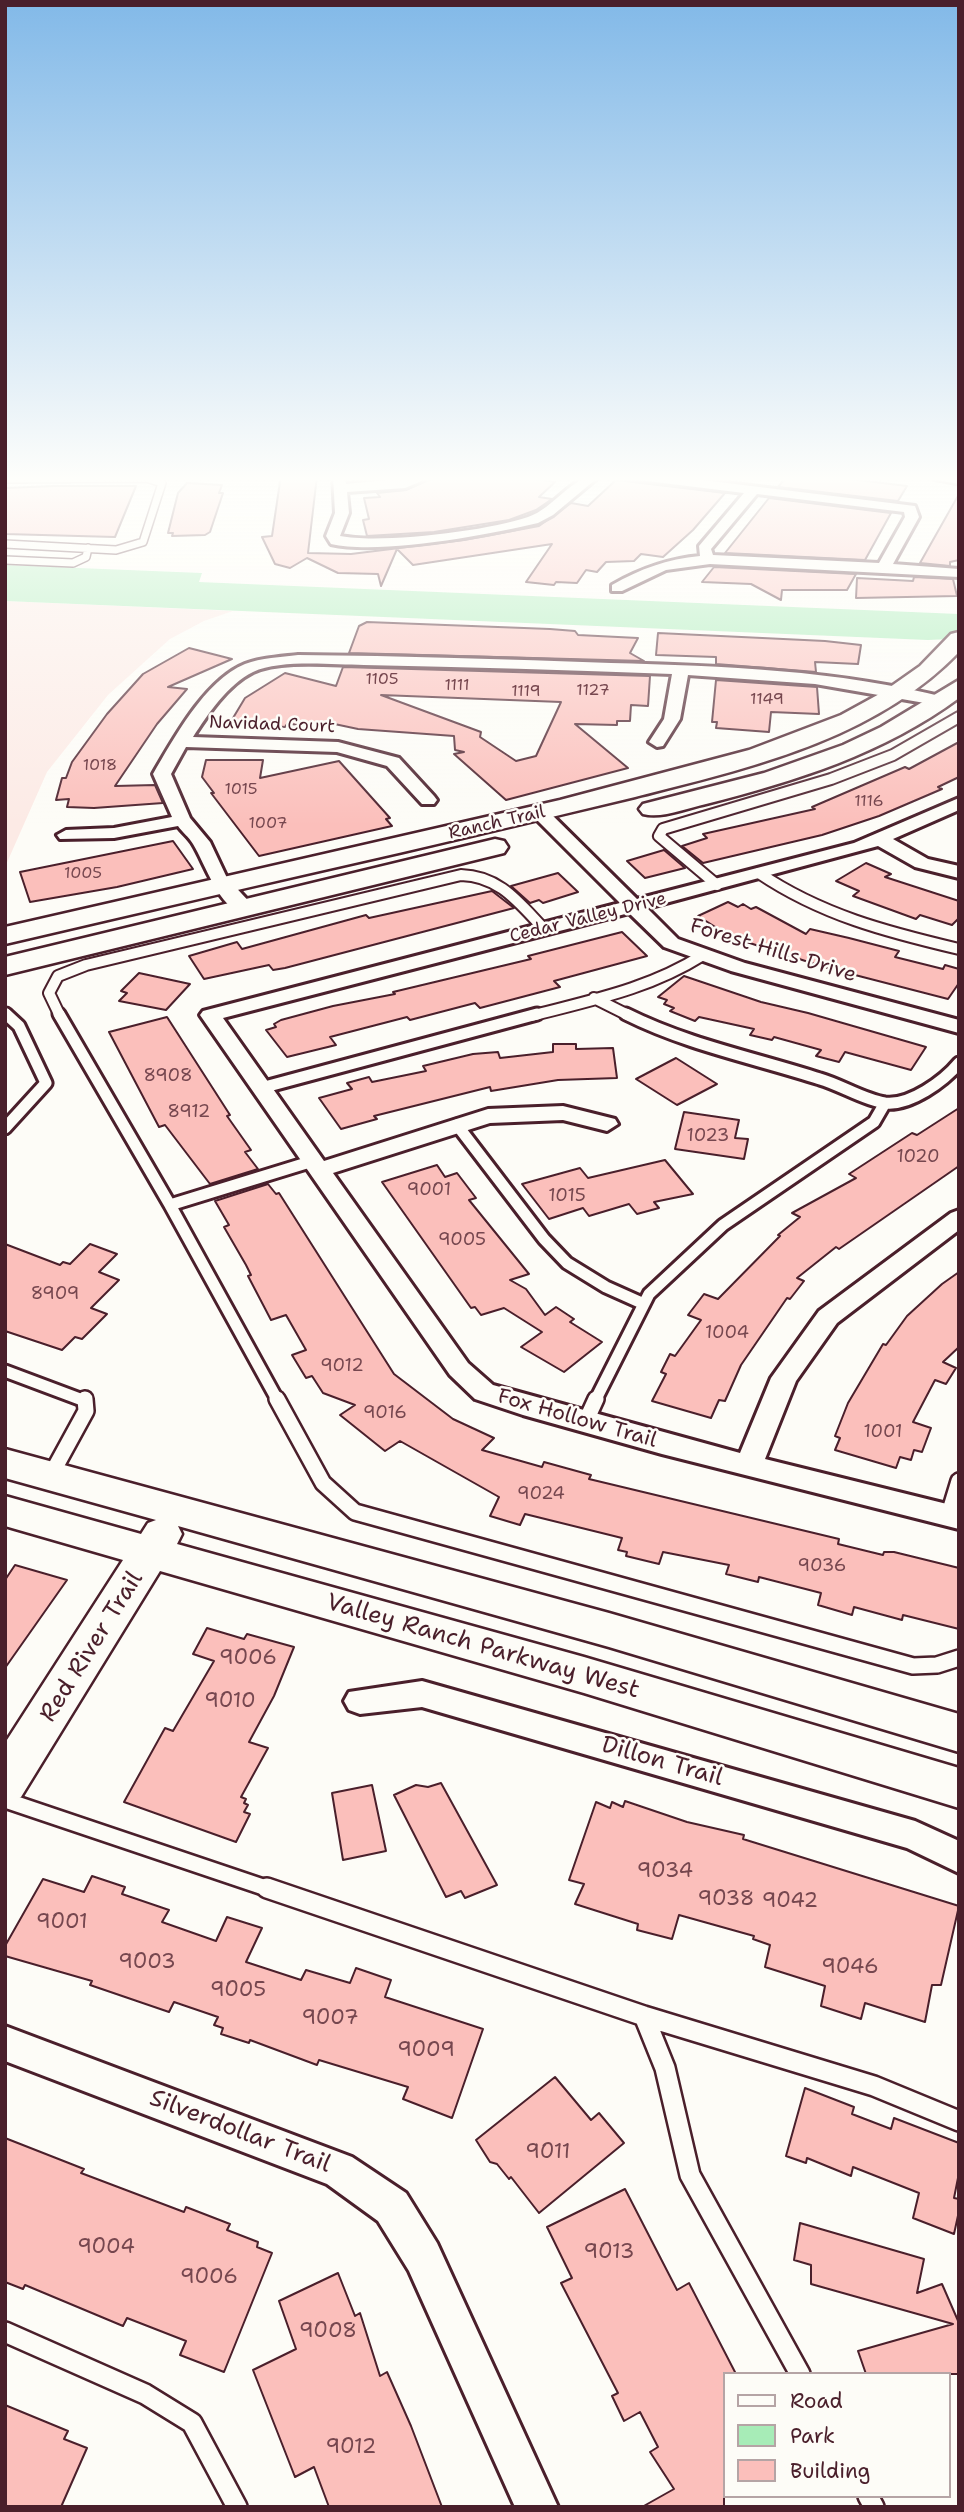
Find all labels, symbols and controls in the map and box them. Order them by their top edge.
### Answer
house number: 1105 [365,670,399,690]
house number: 1111 [444,676,470,696]
house number: 1127 [576,681,610,701]
house number: 1119 [511,682,541,702]
house number: 1149 [750,690,784,710]
street label: Navidad Court [209,712,335,738]
house number: 1018 [83,756,117,776]
house number: 1015 [224,780,258,800]
house number: 1116 [854,792,884,812]
street label: Ranch Trail [446,801,548,845]
house number: 1007 [249,814,287,834]
house number: 1005 [64,864,102,884]
street label: Cedar Valley Drive [507,888,669,948]
street label: Forest Hills Drive [687,914,859,988]
house number: 8908 [144,1065,192,1087]
house number: 8912 [168,1101,210,1123]
house number: 1023 [687,1125,729,1147]
house number: 1020 [896,1146,940,1168]
house number: 9001 [407,1179,451,1201]
house number: 1015 [548,1185,586,1207]
house number: 9005 [438,1229,486,1251]
house number: 8909 [31,1283,79,1305]
house number: 1004 [705,1322,749,1344]
house number: 9012 [320,1355,364,1377]
street label: Fox Hollow Trail [495,1384,659,1454]
house number: 9016 [363,1402,407,1424]
house number: 1001 [863,1421,903,1443]
house number: 9024 [517,1483,565,1505]
house number: 9036 [798,1555,846,1577]
street label: Red River Trail [34,1566,150,1728]
street label: Valley Ranch Parkway West [323,1588,643,1706]
house number: 9006 [219,1646,277,1672]
house number: 9010 [204,1689,256,1715]
street label: Dillon Trail [598,1731,726,1793]
house number: 9034 [637,1859,693,1885]
house number: 9038 [698,1887,754,1913]
house number: 9042 [762,1889,818,1915]
house number: 9001 [36,1910,88,1936]
house number: 9003 [118,1950,176,1976]
house number: 9046 [821,1955,879,1981]
house number: 9005 [210,1978,266,2004]
house number: 9007 [301,2006,359,2032]
house number: 9009 [397,2038,455,2064]
street label: Silverdollar Trail [145,2084,335,2180]
house number: 9011 [525,2140,571,2166]
house number: 9004 [77,2235,135,2261]
house number: 9013 [584,2240,634,2266]
house number: 9006 [180,2265,238,2291]
house number: 9008 [299,2319,357,2345]
legend [722,2372,950,2498]
text: Road [790,2387,843,2415]
text: Park [790,2422,835,2450]
house number: 9012 [326,2435,376,2461]
text: Building [790,2457,870,2485]

